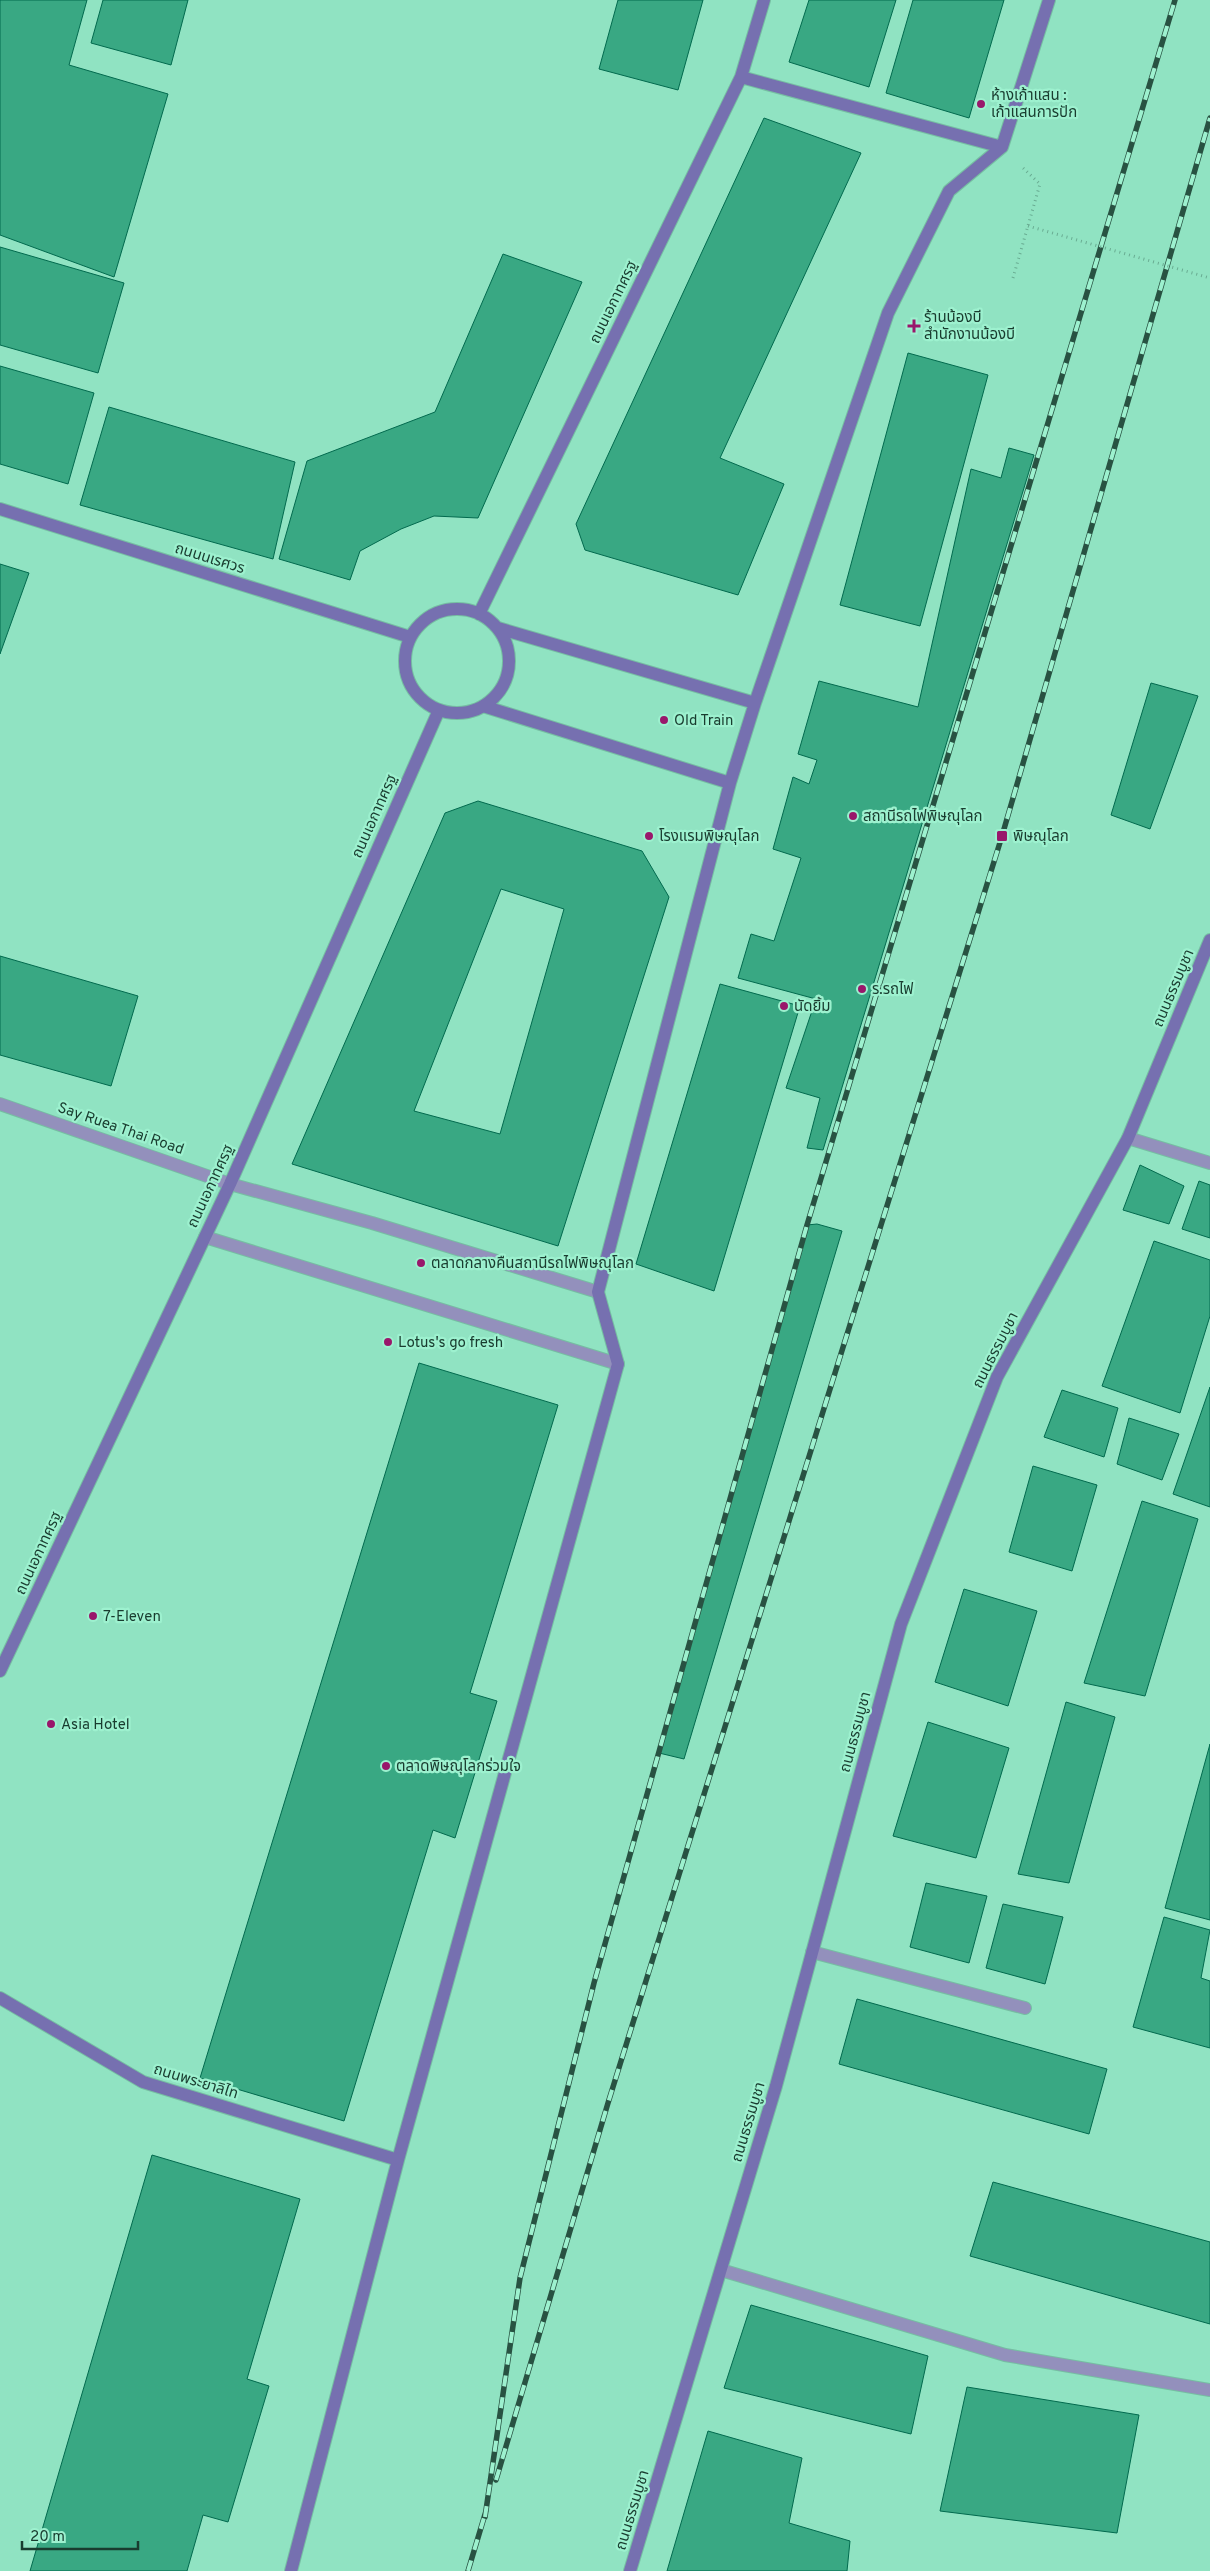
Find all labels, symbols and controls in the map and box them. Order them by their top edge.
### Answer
place label: ห้างเก้าแสน : เก้าแสนการปัก [991,87,1077,123]
marker: ห้างเก้าแสน : เก้าแสนการปัก [975,98,987,110]
street label: ถนนเอกาทศรฐ [586,258,643,347]
place label: ร้านน้องบี สำนักงานน้องบี [924,309,1015,345]
marker: ร้านน้องบี สำนักงานน้องบี [908,320,920,332]
street label: ถนนนเรศวร [172,540,247,579]
place label: Old Train [674,712,733,731]
marker: Old Train [658,714,670,726]
street label: ถนนเอกาทศรฐ [348,772,402,861]
place label: สถานีรถไฟพิษณุโลก [863,808,982,827]
marker: สถานีรถไฟพิษณุโลก [847,810,859,822]
place label: โรงแรมพิษณุโลก [659,828,759,847]
place label: พิษณุโลก [1013,828,1069,847]
marker: พิษณุโลก [995,829,1009,843]
marker: โรงแรมพิษณุโลก [643,830,655,842]
street label: ถนนธรรมบูชา [1149,947,1199,1030]
place label: ร.รถไฟ [872,981,914,1000]
marker: ร.รถไฟ [856,983,868,995]
place label: นัดยิ้ม [794,996,831,1017]
marker: นัดยิ้ม [778,1000,790,1012]
street label: Say Ruea Thai Road [55,1099,186,1160]
street label: ถนนเอกาทศรฐ [184,1142,239,1231]
place label: ตลาดกลางคืนสถานีรถไฟพิษณุโลก [431,1255,634,1274]
marker: ตลาดกลางคืนสถานีรถไฟพิษณุโลก [415,1257,427,1269]
street label: ถนนธรรมบูชา [969,1309,1024,1392]
place label: Lotus's go fresh [398,1334,503,1353]
marker: Lotus's go fresh [382,1336,394,1348]
street label: ถนนเอกาทศรฐ [12,1509,67,1598]
place label: 7-Eleven [103,1608,161,1627]
marker: 7-Eleven [87,1610,99,1622]
street label: ถนนธรรมบูชา [837,1690,876,1775]
place label: Asia Hotel [61,1716,130,1735]
marker: Asia Hotel [45,1718,57,1730]
place label: ตลาดพิษณุโลกร่วมใจ [396,1757,521,1777]
marker: ตลาดพิษณุโลกร่วมใจ [380,1760,392,1772]
street label: ถนนพระยาลิไท [151,2061,240,2104]
street label: ถนนธรรมบูชา [728,2080,771,2165]
street label: ถนนธรรมบูชา [612,2468,655,2553]
scale bar [22,2518,139,2550]
text: 20 m [30,2528,65,2547]

